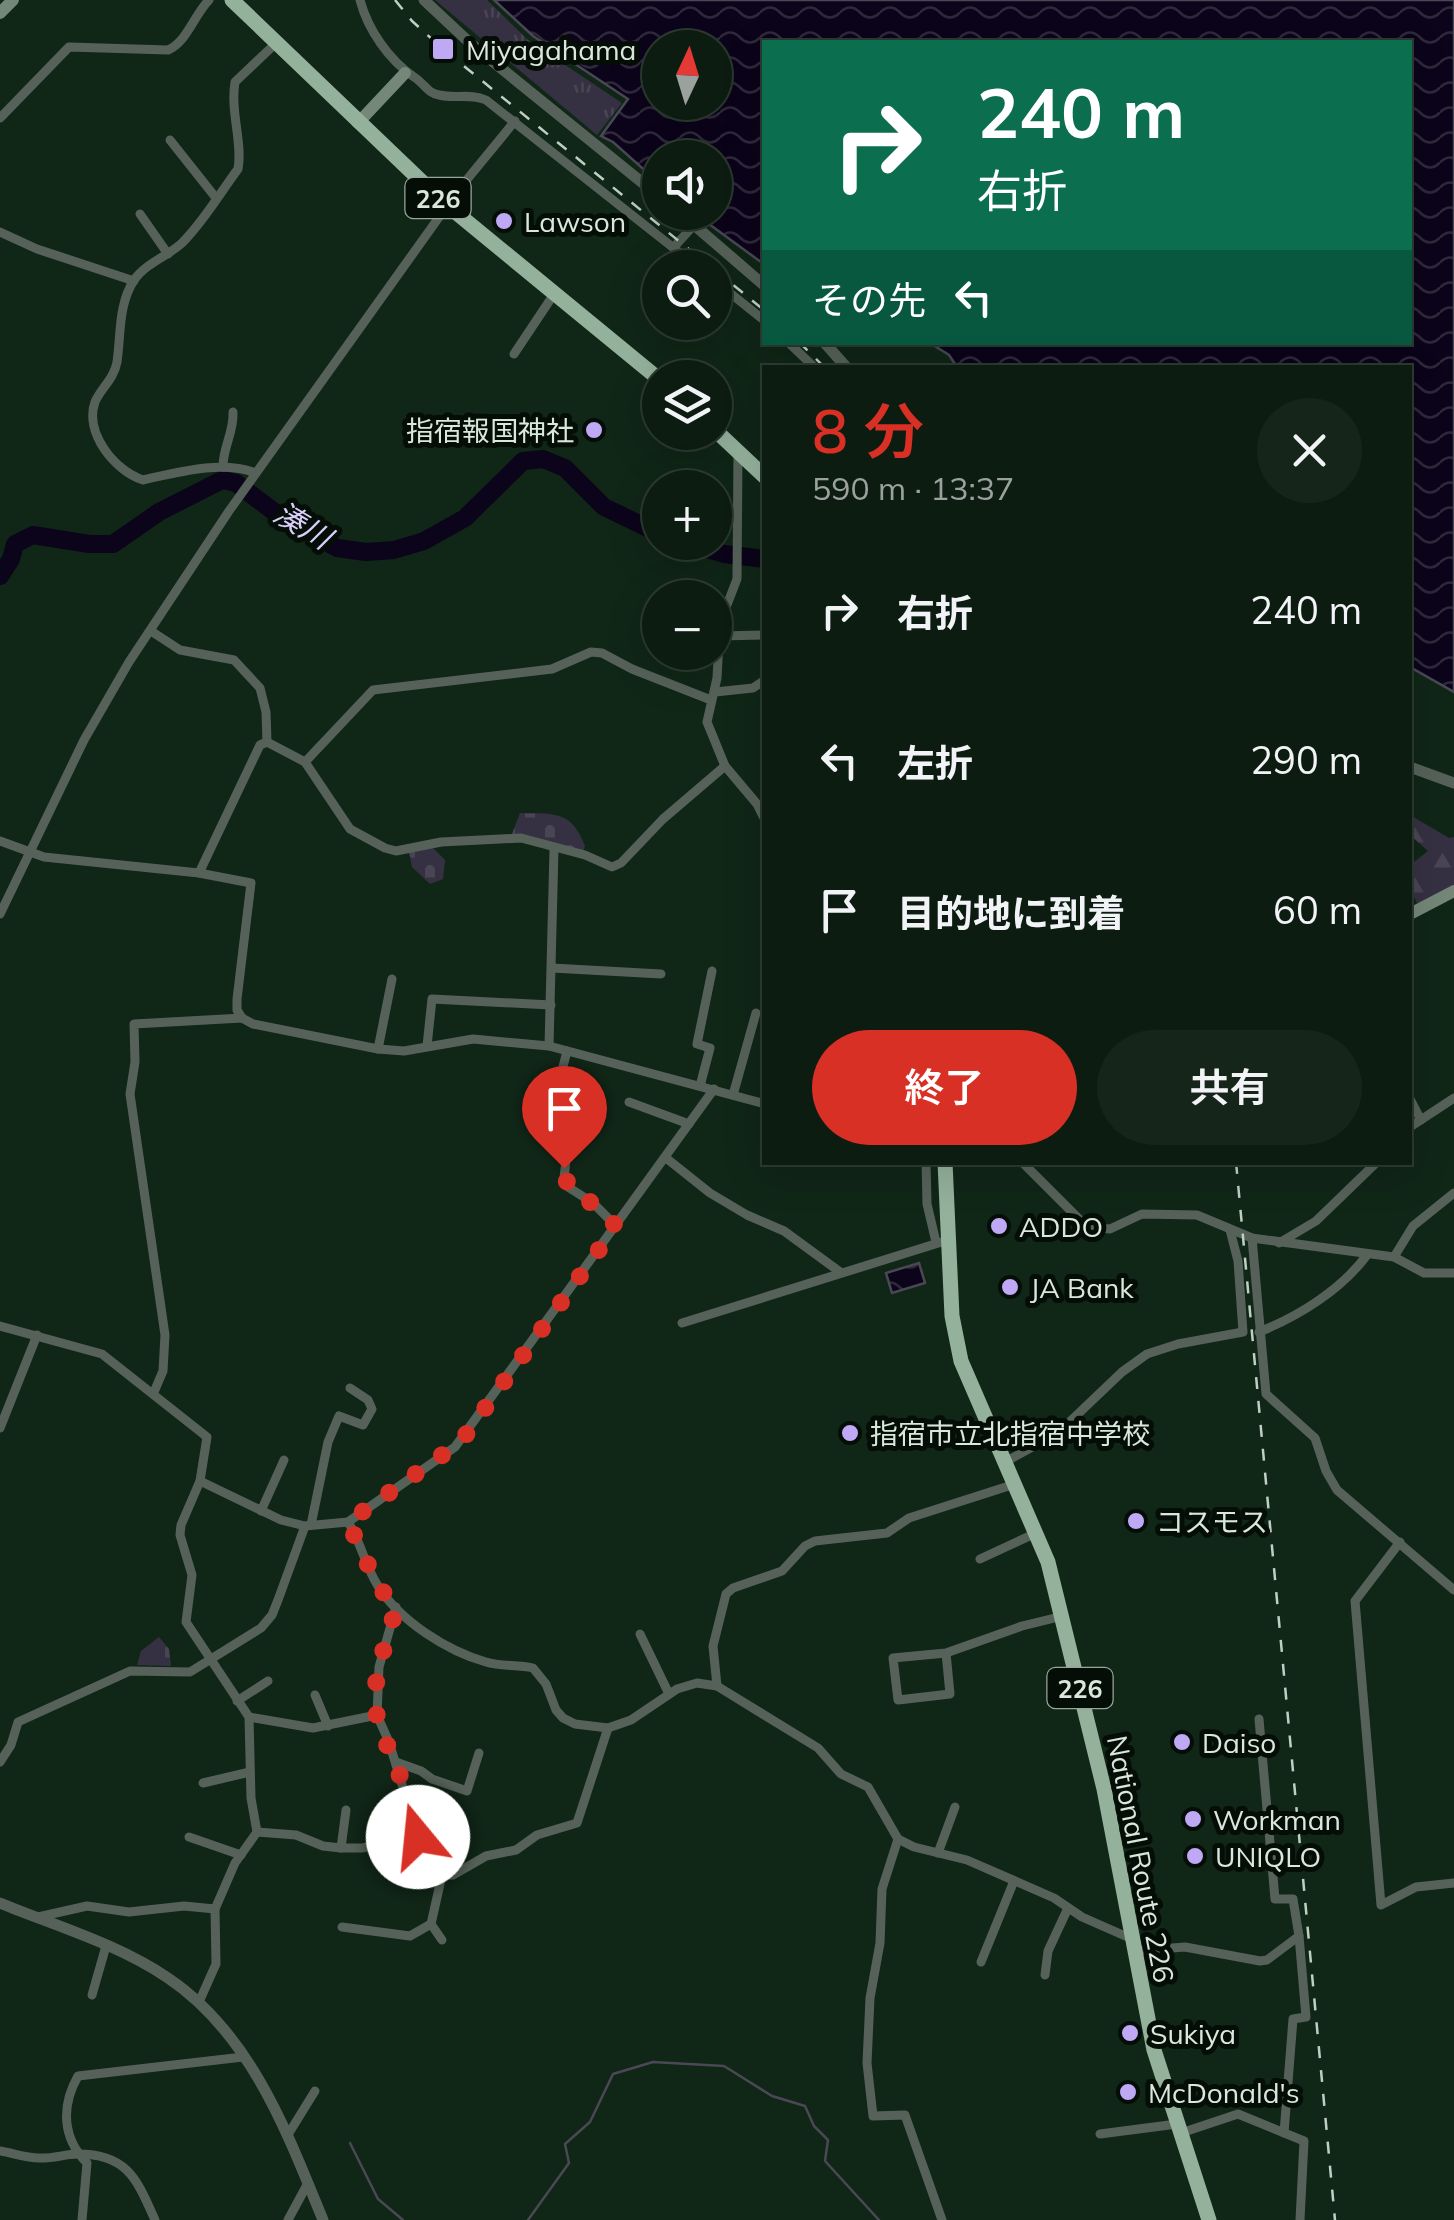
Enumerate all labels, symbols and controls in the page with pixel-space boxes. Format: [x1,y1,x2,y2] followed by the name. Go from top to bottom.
[642,30,732,120] north arrow
[642,30,732,670] map controls
[466,32,636,67] place label: Miyagahama
[430,36,456,62] marker: Miyagahama
[977,68,1185,156] text: 240 m
[812,80,942,210] icon: right
[642,140,732,230] button: sound
[977,162,1067,218] text: 右折
[406,178,470,218] road number: 226
[524,204,626,239] place label: Lawson
[493,210,515,232] marker: Lawson
[642,250,732,340] button: search
[946,270,1001,325] icon: left
[812,276,926,324] text: その先
[642,360,732,450] button: layers
[812,393,924,468] text: 8 分
[1257,398,1362,503] button: close
[406,413,574,448] place label: 指宿報国神社
[583,419,605,441] marker: 指宿報国神社
[812,468,1014,508] text: 590 m · 13:37
[642,470,732,560] button: +
[267,493,341,558] water label: 湊川
[642,580,732,670] button: −
[812,583,867,638] icon: right
[1250,586,1362,634] text: 240 m
[897,589,973,637] text: 右折
[812,733,867,788] icon: left
[1250,736,1362,784] text: 290 m
[897,739,973,787] text: 左折
[812,883,867,938] icon: arrive
[1273,886,1362,934] text: 60 m
[897,889,1125,937] text: 目的地に到着
[812,1030,1077,1145] button: 終了
[1097,1030,1362,1145] button: 共有
[522,1066,607,1169] pin
[537,1081,592,1136] icon: arrive
[1019,1209,1103,1244] place label: ADDO
[988,1215,1010,1237] marker: ADDO
[1030,1270,1134,1305] place label: JA Bank
[999,1276,1021,1298] marker: JA Bank
[870,1416,1150,1451] place label: 指宿市立北指宿中学校
[839,1422,861,1444] marker: 指宿市立北指宿中学校
[1156,1504,1268,1539] place label: コスモス
[1125,1510,1147,1532] marker: コスモス
[1048,1668,1112,1708] road number: 226
[1202,1725,1276,1760] place label: Daiso
[1171,1731,1193,1753] marker: Daiso
[1100,1732,1182,1986] street label: National Route 226
[366,1785,470,1889] position arrow
[1213,1802,1341,1837] place label: Workman
[1182,1808,1204,1830] marker: Workman
[1215,1839,1321,1874] place label: UNIQLO
[1184,1845,1206,1867] marker: UNIQLO
[1150,2016,1236,2051] place label: Sukiya
[1119,2022,1141,2044] marker: Sukiya
[1148,2075,1300,2110] place label: McDonald's
[1117,2081,1139,2103] marker: McDonald's

